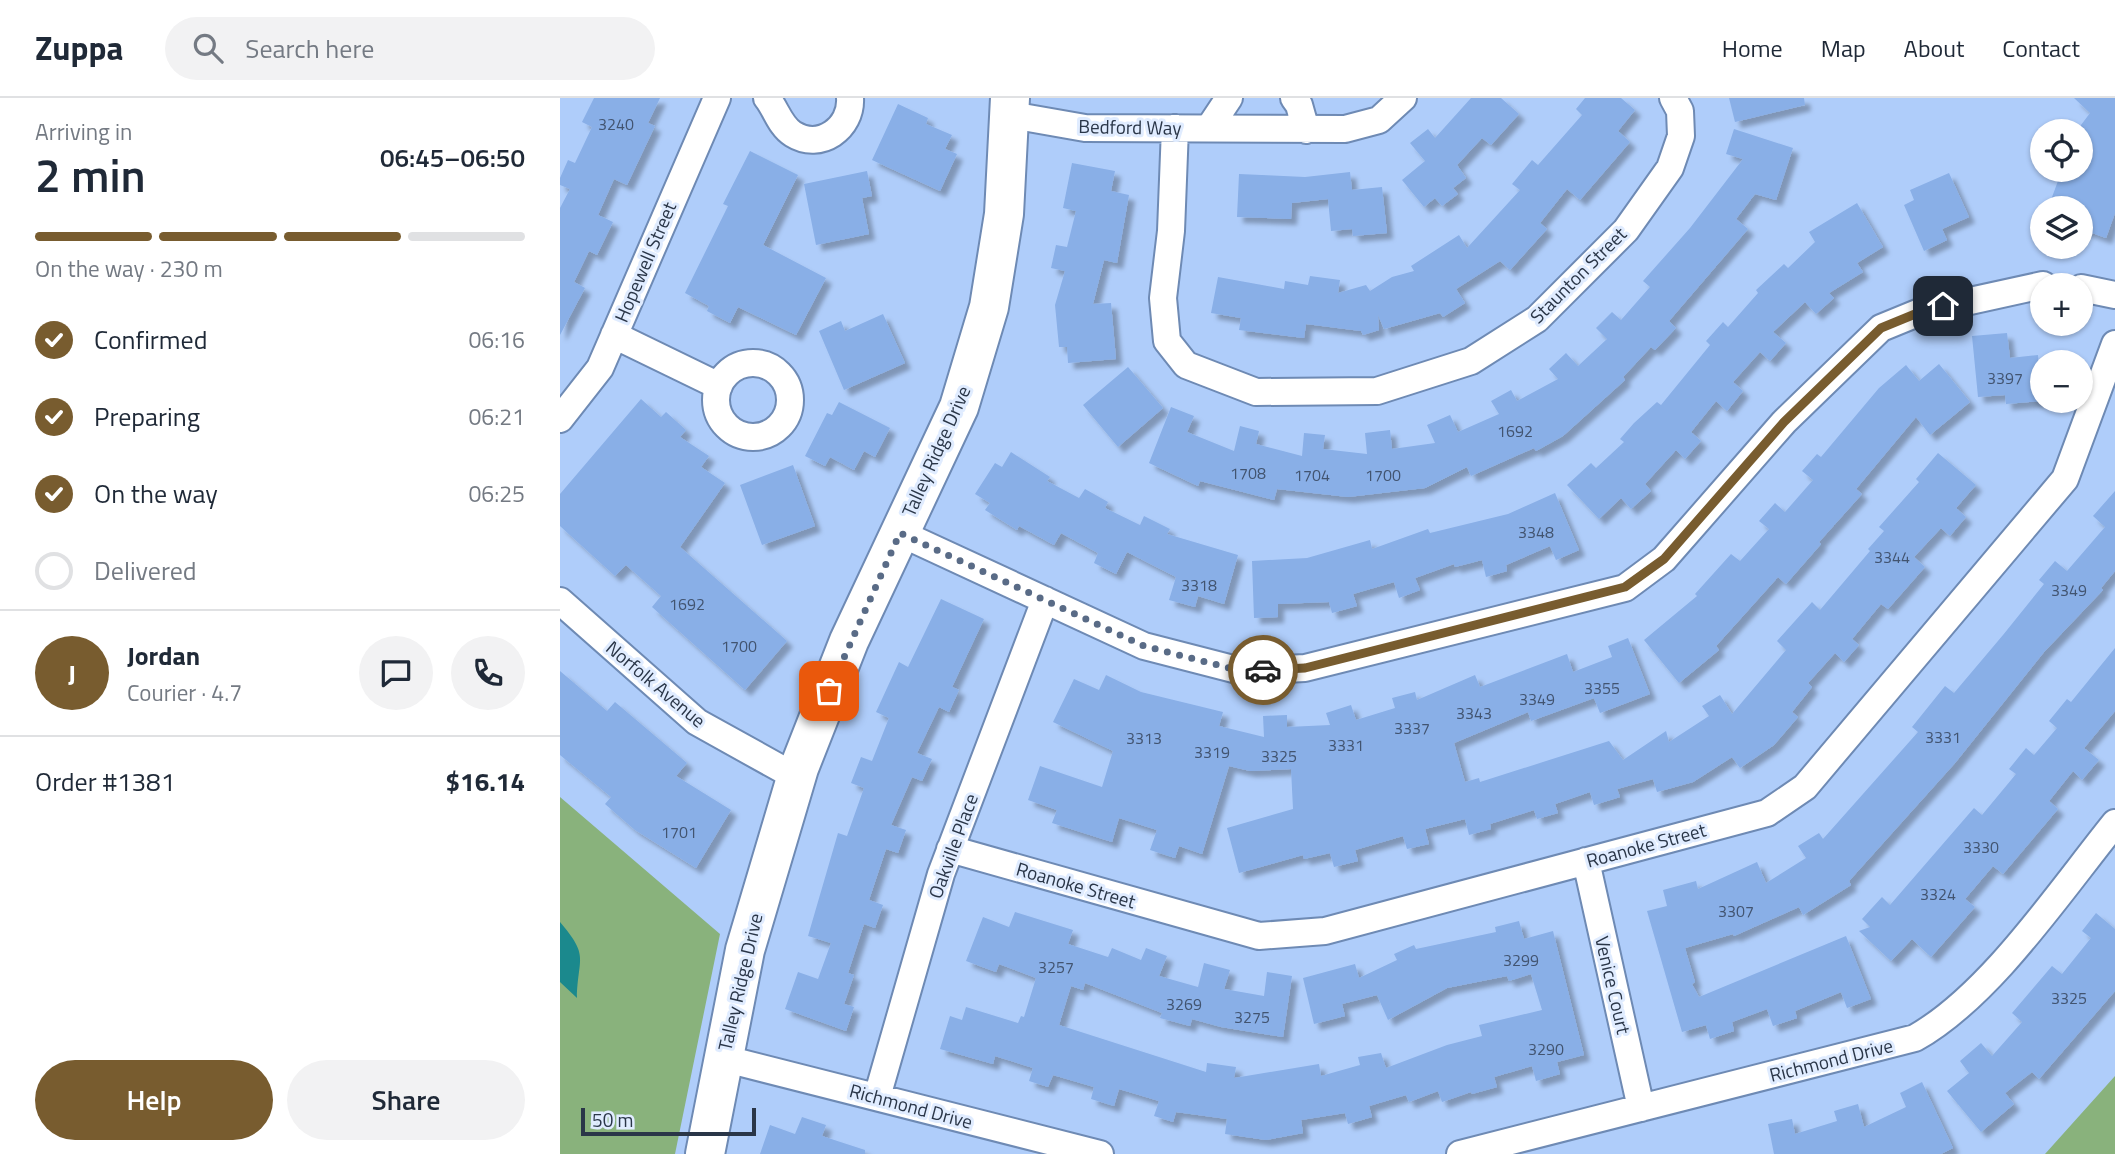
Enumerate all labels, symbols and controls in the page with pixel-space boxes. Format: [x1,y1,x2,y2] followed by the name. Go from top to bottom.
[165,17,655,80] search box
[35,23,123,73] text: Zuppa
[189,29,227,67] icon: search
[245,29,374,68] text: Search here
[1722,30,1783,66] text: Home
[1821,30,1866,66] text: Map
[1904,30,1964,66] text: About
[2002,30,2080,66] text: Contact
[1078,111,1182,142] street label: Bedford Way
[598,112,634,136] house number: 3240
[35,114,132,149] text: Arriving in
[2030,119,2093,413] map controls
[2030,119,2093,182] button: locate
[380,138,525,177] text: 06:45–06:50
[35,140,146,210] text: 2 min
[2030,196,2093,259] button: layers
[606,197,683,326] street label: Hopewell Street
[1523,219,1633,330] street label: Staunton Street
[35,251,223,286] text: On the way · 230 m
[2030,273,2093,336] button: +
[1913,276,1973,336] pin
[1924,287,1962,325] icon: home
[94,320,208,359] text: Confirmed
[35,321,73,359] icon: check
[468,322,525,357] text: 06:16
[2030,350,2093,413] button: −
[1987,366,2023,390] house number: 3397
[894,381,977,521] street label: Talley Ridge Drive
[94,397,200,436] text: Preparing
[35,398,73,436] icon: check
[468,399,525,434] text: 06:21
[1497,419,1533,443] house number: 1692
[1230,461,1266,485] house number: 1708
[1294,463,1330,487] house number: 1704
[1365,463,1401,487] house number: 1700
[94,474,218,513] text: On the way
[35,475,73,513] icon: check
[468,476,525,511] text: 06:25
[1518,520,1554,544] house number: 3348
[1874,545,1910,569] house number: 3344
[94,551,197,590] text: Delivered
[1181,573,1217,597] house number: 3318
[2051,578,2087,602] house number: 3349
[669,592,705,616] house number: 1692
[600,633,713,734] street label: Norfolk Avenue
[721,634,757,658] house number: 1700
[1228,635,1298,705] courier
[127,636,200,675] text: Jordan
[359,636,433,710] button: chat
[451,636,525,710] button: phone
[1244,651,1282,689] icon: car
[68,654,76,693] text: J
[799,661,859,721] pin
[810,672,848,710] icon: bag
[127,675,242,710] text: Courier · 4.7
[1584,676,1620,700] house number: 3355
[1519,687,1555,711] house number: 3349
[1456,701,1492,725] house number: 3343
[1394,716,1430,740] house number: 3337
[1925,725,1961,749] house number: 3331
[1126,726,1162,750] house number: 3313
[1328,733,1364,757] house number: 3331
[1194,740,1230,764] house number: 3319
[1261,744,1297,768] house number: 3325
[35,762,175,801] text: Order #1381
[446,762,525,801] text: $16.14
[920,789,985,902] street label: Oakville Place
[1583,815,1709,874] street label: Roanoke Street
[661,820,697,844] house number: 1701
[1963,835,1999,859] house number: 3330
[1013,854,1140,915] street label: Roanoke Street
[1920,882,1956,906] house number: 3324
[1718,899,1754,923] house number: 3307
[710,910,769,1054] street label: Talley Ridge Drive
[1588,933,1639,1037] street label: Venice Court
[1503,948,1539,972] house number: 3299
[1038,955,1074,979] house number: 3257
[2051,986,2087,1010] house number: 3325
[1166,992,1202,1016] house number: 3269
[1234,1005,1270,1029] house number: 3275
[1766,1030,1896,1089] street label: Richmond Drive
[1528,1037,1564,1061] house number: 3290
[35,1060,273,1140] button: Help
[287,1060,525,1140] button: Share
[846,1075,976,1136] street label: Richmond Drive
[581,1105,756,1137] scale bar
[592,1105,633,1134] text: 50 m

